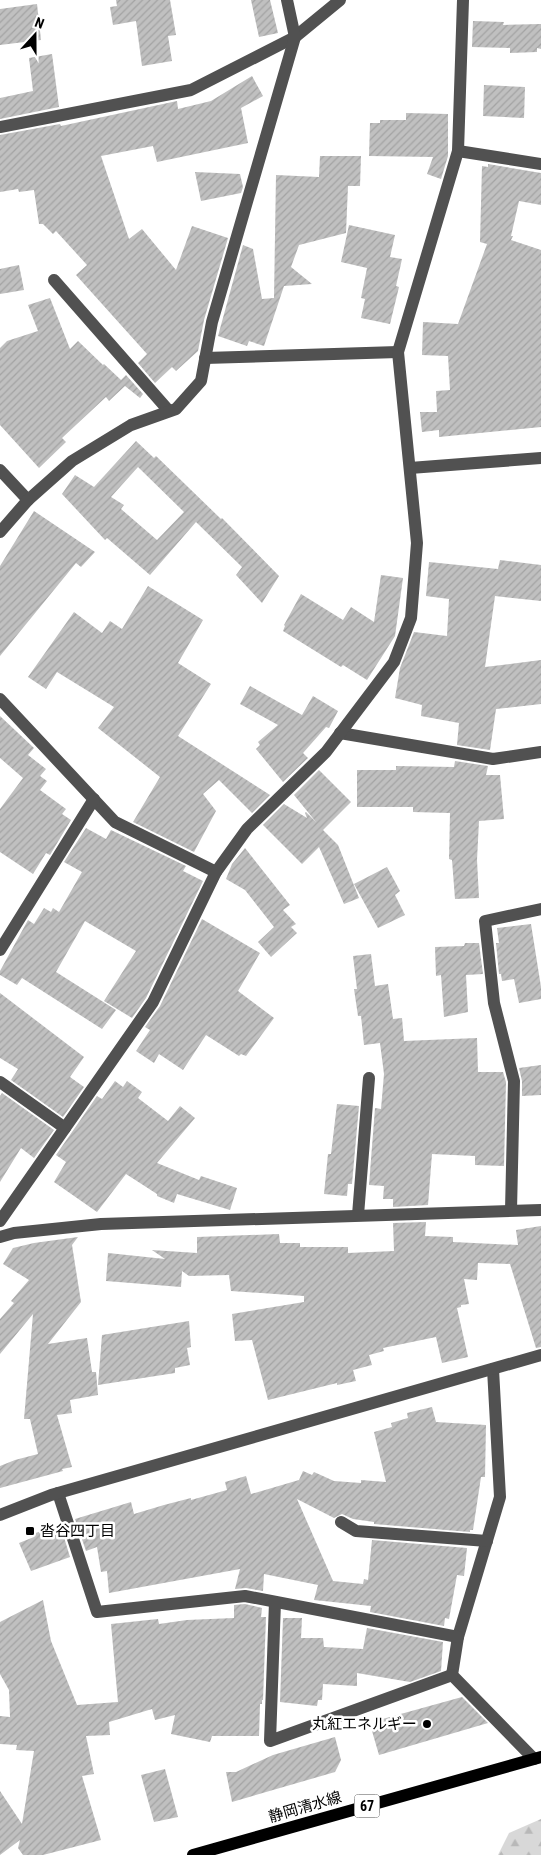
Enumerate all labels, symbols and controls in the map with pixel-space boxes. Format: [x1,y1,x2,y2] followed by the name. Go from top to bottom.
[10,10,60,60] north arrow
[33,14,47,32] text: N
[40,1522,115,1540] place label: 沓谷四丁目
[24,1525,36,1537] marker: 沓谷四丁目
[312,1715,417,1733] place label: 丸紅エネルギー
[421,1718,433,1730] marker: 丸紅エネルギー
[266,1788,344,1826] street label: 静岡清水線
[354,1794,380,1818] road number: 67

